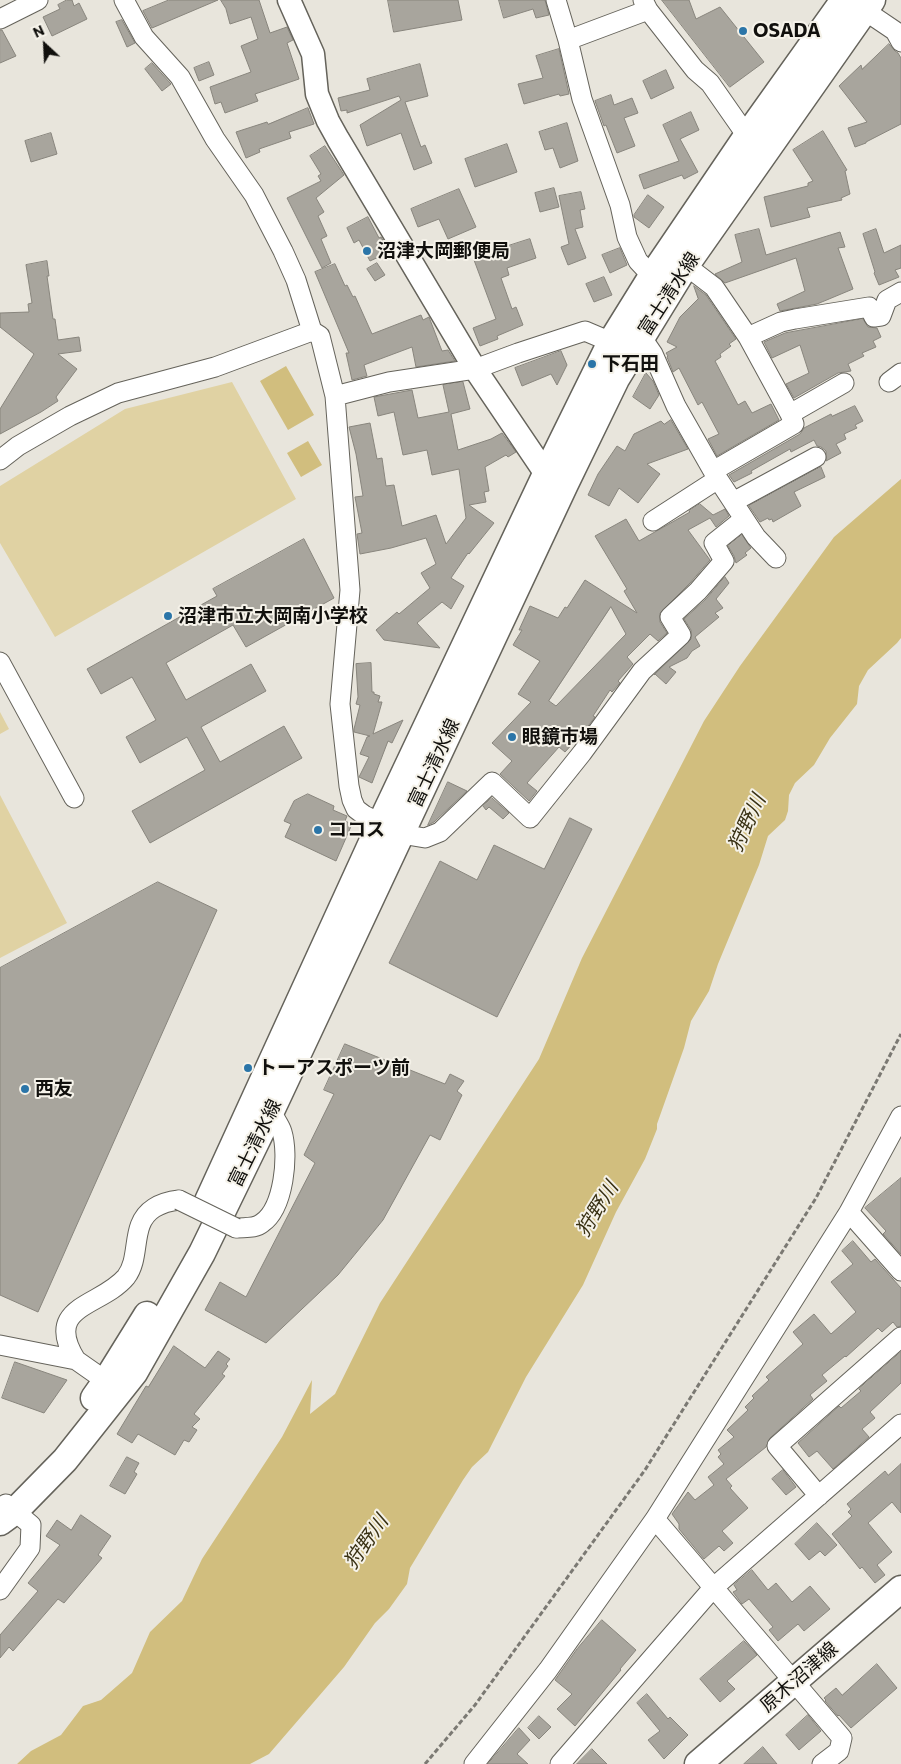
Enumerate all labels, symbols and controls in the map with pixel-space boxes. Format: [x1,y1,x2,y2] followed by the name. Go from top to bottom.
[20,20,70,70] north arrow
[753,20,821,42] place label: OSADA
[30,21,47,41] text: N
[737,25,749,37] marker: OSADA
[377,240,510,262] place label: 沼津大岡郵便局
[361,245,373,257] marker: 沼津大岡郵便局
[634,248,704,340] street label: 富士清水線
[602,353,659,375] place label: 下石田
[586,358,598,370] marker: 下石田
[178,605,368,627] place label: 沼津市立大岡南小学校
[162,610,174,622] marker: 沼津市立大岡南小学校
[404,715,464,811] street label: 富士清水線
[522,726,598,748] place label: 眼鏡市場
[506,731,518,743] marker: 眼鏡市場
[723,791,771,855] water label: 狩野川
[328,819,385,841] place label: ココス
[312,824,324,836] marker: ココス
[258,1057,410,1079] place label: トーアスポーツ前
[242,1062,254,1074] marker: トーアスポーツ前
[35,1078,73,1100] place label: 西友
[19,1083,31,1095] marker: 西友
[224,1095,286,1191] street label: 富士清水線
[571,1177,623,1241] water label: 狩野川
[339,1511,393,1573] water label: 狩野川
[756,1637,842,1717] street label: 原木沼津線

